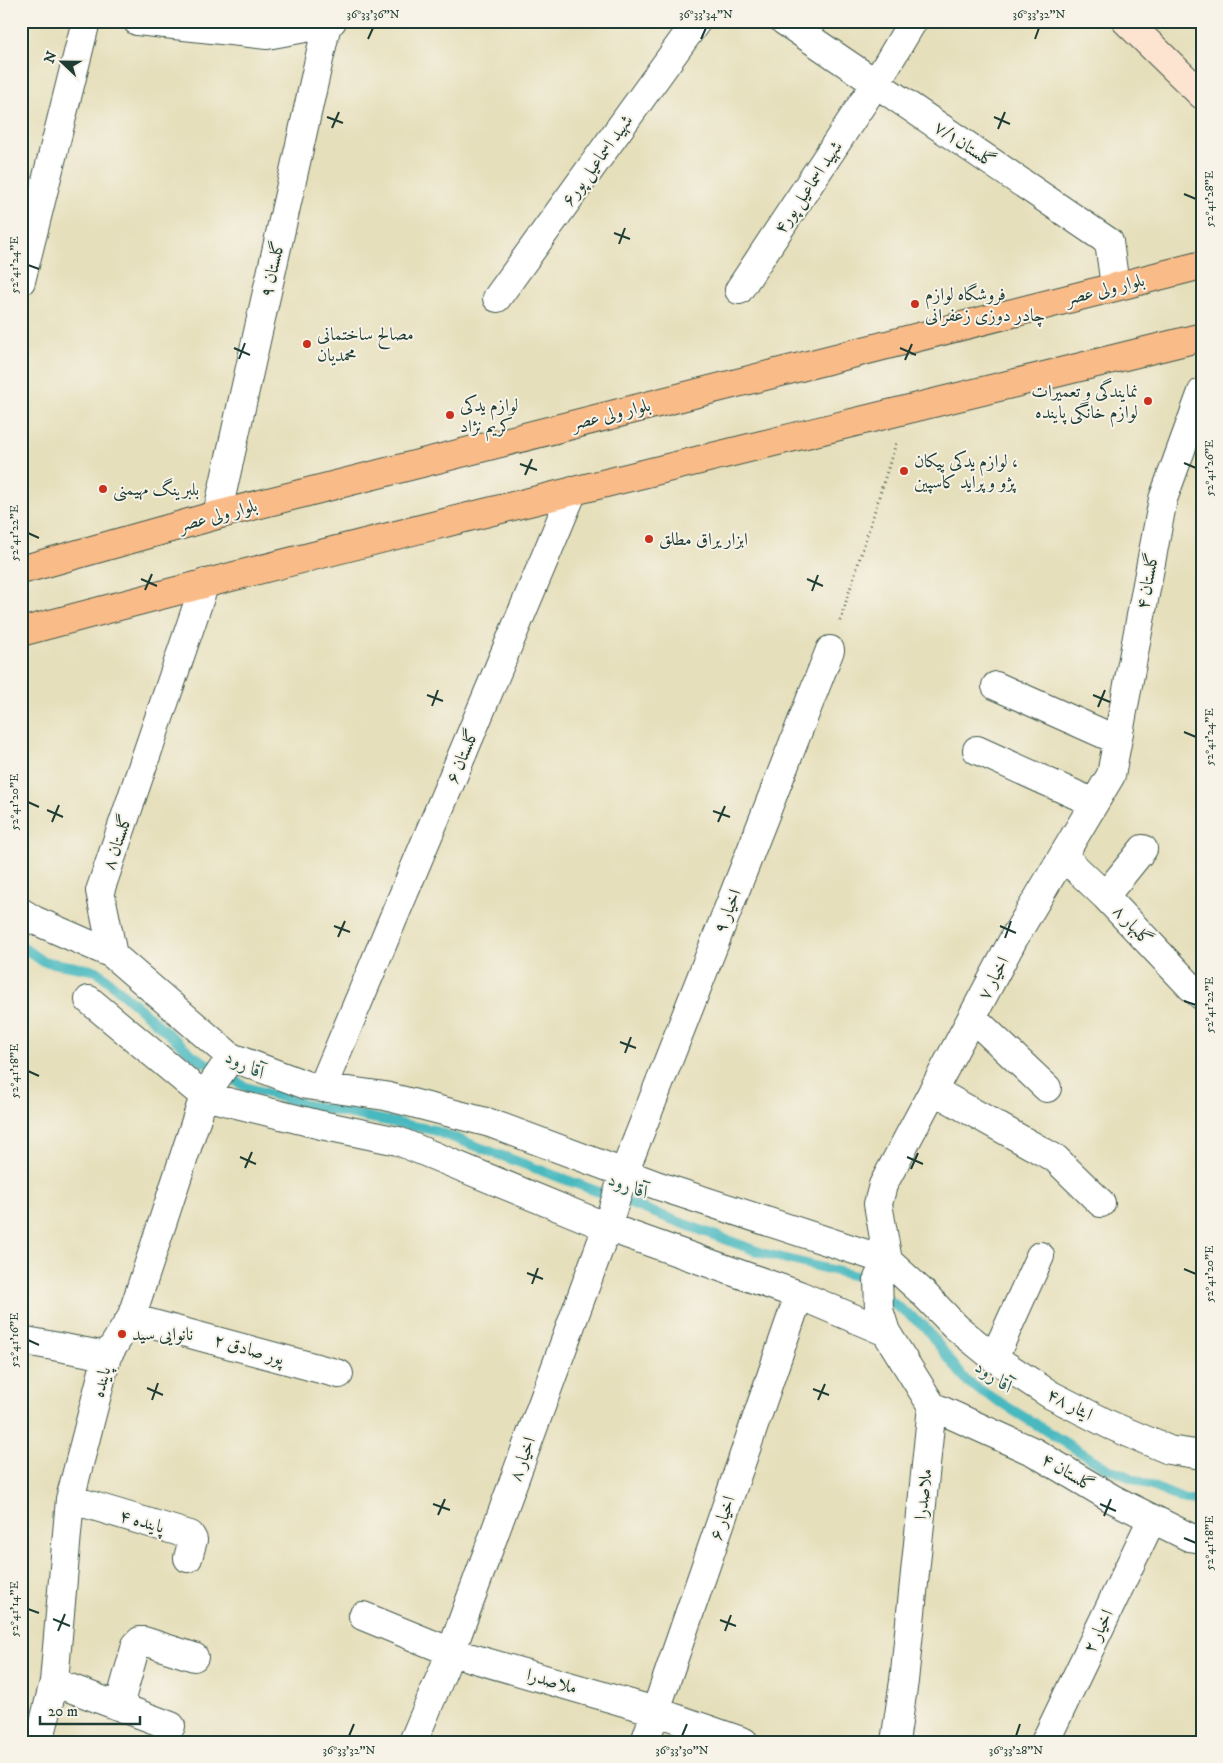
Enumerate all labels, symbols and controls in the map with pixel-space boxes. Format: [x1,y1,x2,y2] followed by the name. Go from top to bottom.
[346,7,400,22] text: 36°33'36"N
[679,7,733,22] text: 36°33'34"N
[1013,7,1066,22] text: 36°33'32"N
[38,38,88,88] north arrow
[40,48,62,66] text: N
[557,111,639,211] street label: شهید اسماعیل پور۶
[930,116,1000,173] street label: گلستان۷/۱
[770,137,849,239] street label: شهید اسماعیل پور۴
[1202,170,1217,227] text: 52°41'28"E
[7,236,22,294] text: 52°41'24"E
[255,239,290,300] street label: گلستان ۹
[1062,270,1147,311] street label: بلوار ولی عصر
[925,282,1045,328] place label: فروشگاه لوازم چادر دوزی زعفرانی
[909,298,921,310] marker: فروشگاه لوازم چادر دوزی زعفرانی
[317,324,414,367] place label: مصالح ساختمانی محمدیان
[301,338,313,350] marker: مصالح ساختمانی محمدیان
[1031,377,1138,428] place label: نمایندگی و تعمیرات لوازم خانگی پاینده
[460,393,518,442] place label: لوازم یدکی کریم نژاد
[568,395,653,436] street label: بلوار ولی عصر
[1142,395,1154,407] marker: نمایندگی و تعمیرات لوازم خانگی پاینده
[444,409,456,421] marker: لوازم یدکی کریم نژاد
[1202,439,1217,496] text: 52°41'26"E
[914,449,1018,494] place label: لوازم یدکی پیکان ، پژو و پراید کاسپین
[898,465,910,477] marker: لوازم یدکی پیکان ، پژو و پراید کاسپین
[113,477,199,502] place label: بلبرینگ مهیمنی
[97,483,109,495] marker: بلبرینگ مهیمنی
[175,495,260,538] street label: بلوار ولی عصر
[7,504,22,561] text: 52°41'22"E
[659,529,748,551] place label: ابزار یراق مطلق
[643,533,655,545] marker: ابزار یراق مطلق
[1131,551,1164,611] street label: گلستان ۴
[1202,708,1217,766] text: 52°41'24"E
[441,725,484,787] street label: گلستان ۶
[7,773,22,830] text: 52°41'20"E
[97,811,138,873] street label: گلستان ۸
[709,886,747,937] street label: اخیار ۹
[1108,900,1157,951] street label: گلبهار ۸
[973,953,1014,1004] street label: اخیار ۷
[1202,976,1217,1033] text: 52°41'22"E
[7,1043,22,1098] text: 52°41'18"E
[221,1046,269,1085] water label: آقا رود
[605,1168,652,1205] water label: آقا رود
[1202,1245,1217,1302] text: 52°41'20"E
[7,1312,22,1368] text: 52°41'16"E
[132,1324,193,1346] place label: نانوایی سید
[116,1328,128,1340] marker: نانوایی سید
[211,1329,288,1372] street label: پور صادق ۲
[970,1356,1018,1399] water label: آقا رود
[88,1363,118,1400] street label: پاینده
[1043,1384,1096,1426] street label: ایثار ۴۸
[505,1434,541,1485] street label: اخیار ۸
[1037,1448,1098,1497] street label: گلستان ۴
[910,1467,938,1521] street label: ملاصدرا
[705,1493,741,1544] street label: اخیار ۶
[117,1505,168,1540] street label: پاینده ۴
[1202,1515,1217,1570] text: 52°41'18"E
[7,1581,22,1637] text: 52°41'14"E
[1079,1606,1119,1657] street label: اخیار ۲
[524,1664,580,1700] street label: ملاصدرا
[40,1693,140,1725] scale bar
[48,1702,78,1721] text: 20 m
[323,1743,376,1758] text: 36°33'32"N
[655,1743,709,1758] text: 36°33'30"N
[989,1743,1043,1758] text: 36°33'28"N

